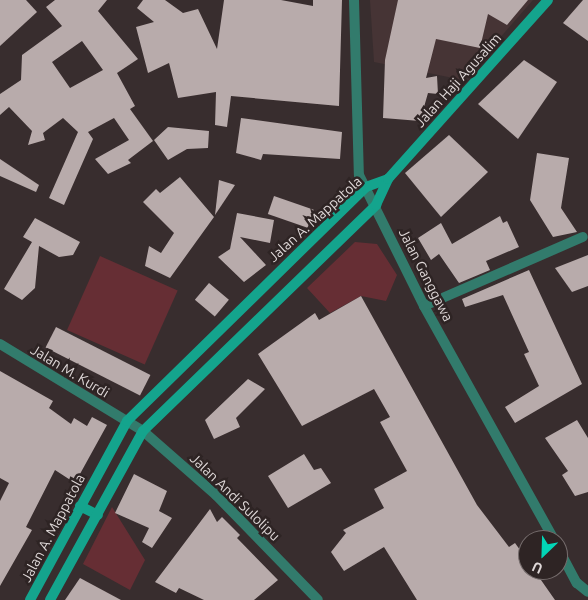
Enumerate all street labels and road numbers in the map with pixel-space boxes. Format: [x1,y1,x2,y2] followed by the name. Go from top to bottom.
[411,30,505,130] street label: Jalan Haji Agusalim
[265,173,365,265] street label: Jalan A. Mappatola
[395,226,457,324] street label: Jalan Ganggawa
[28,341,112,401] street label: Jalan M. Kurdi
[187,450,283,544] street label: Jalan Andi Sulolipu
[17,471,89,585] street label: Jalan A. Mappatola

